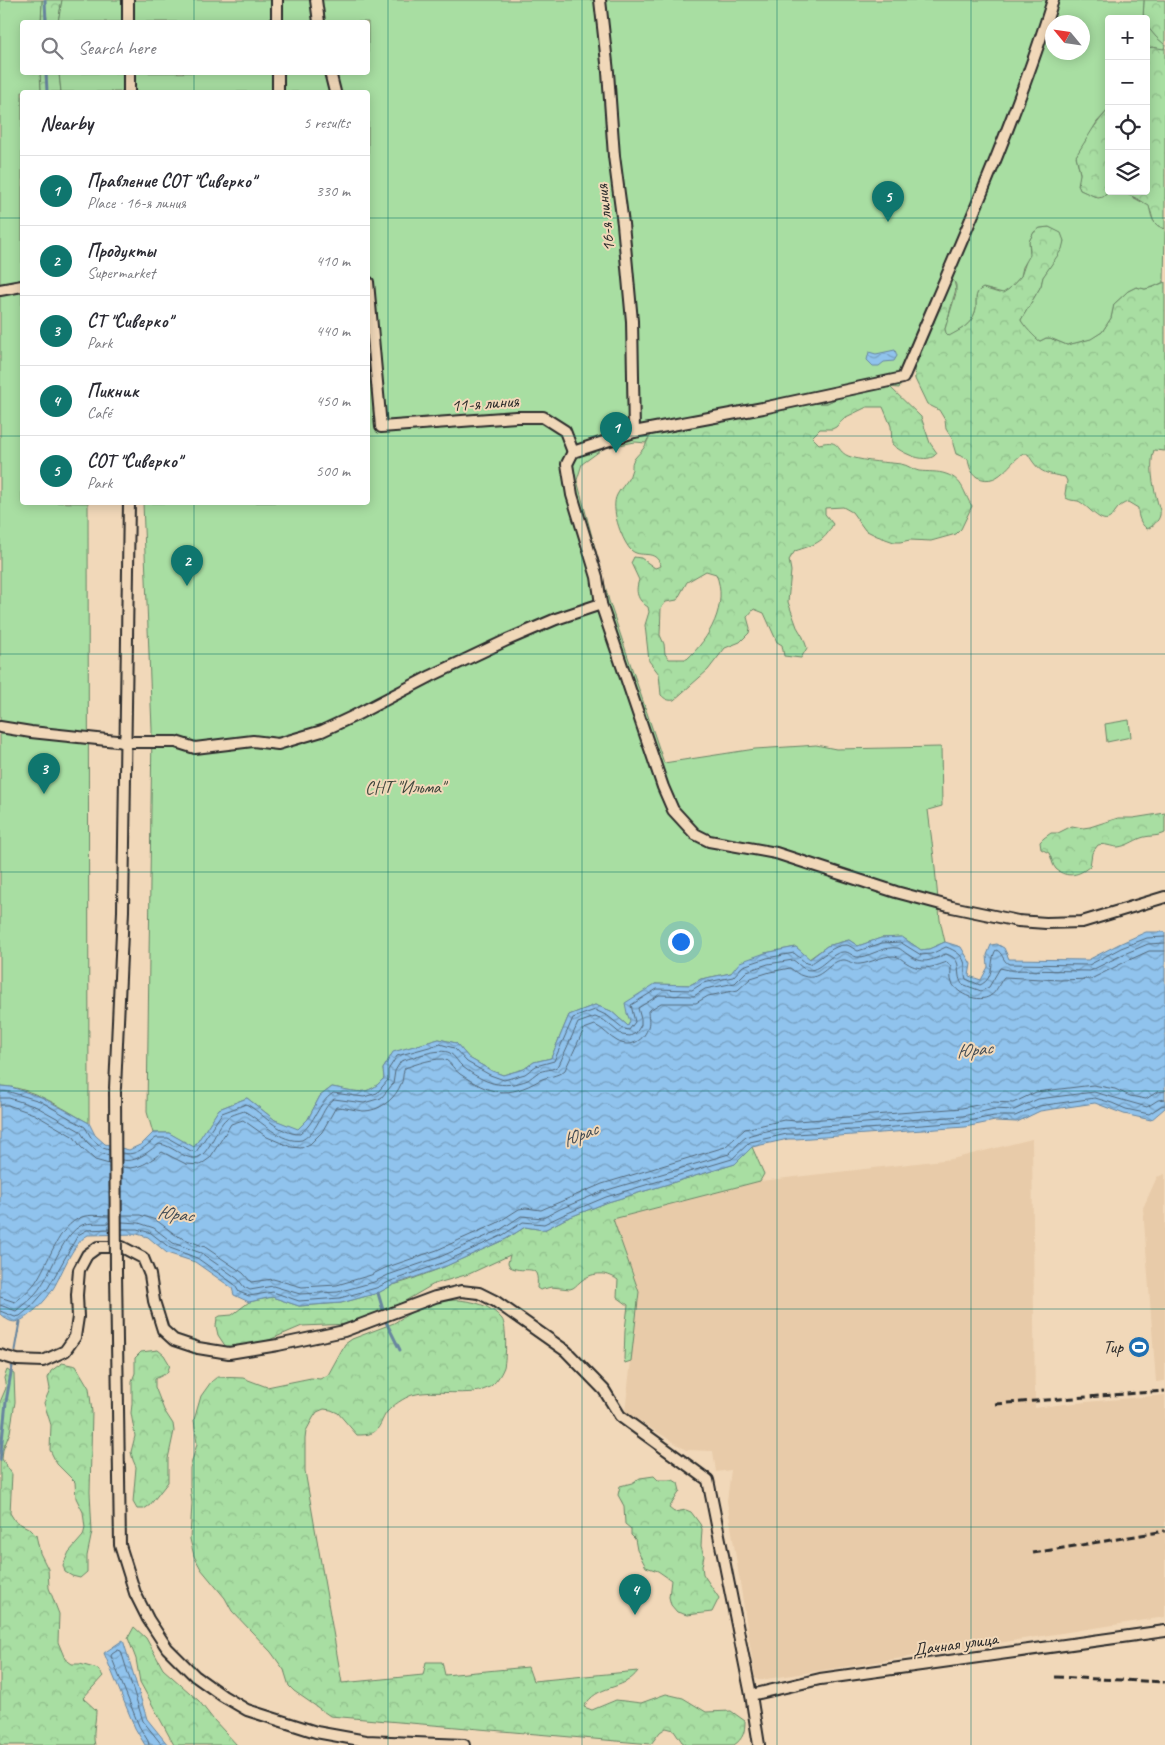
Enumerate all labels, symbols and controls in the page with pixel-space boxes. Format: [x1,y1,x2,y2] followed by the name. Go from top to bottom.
[1045,15,1090,60] north arrow
[1105,15,1150,195] map controls
[1105,15,1150,60] button: +
[20,20,370,75] search box
[38,34,66,62] icon: search
[78,36,155,60] text: Search here
[1105,60,1150,105] button: −
[1105,105,1150,150] button: locate
[40,110,93,136] text: Nearby
[303,113,350,133] text: 5 results
[1105,150,1150,195] button: layers
[87,169,256,193] text: Правление СОТ "Сиверко"
[52,181,60,201] text: 1
[316,181,350,201] text: 330 m
[872,181,904,222] pin: 5
[590,182,619,253] street label: 16-я линия
[87,193,186,213] text: Place · 16-я линия
[87,239,156,263] text: Продукты
[52,251,60,271] text: 2
[316,251,350,271] text: 410 m
[87,263,155,283] text: Supermarket
[87,309,172,333] text: СТ "Сиверко"
[52,321,60,341] text: 3
[316,321,350,341] text: 440 m
[87,333,112,353] text: Park
[87,379,139,403] text: Пикник
[451,390,521,416] street label: 11-я линия
[52,391,60,411] text: 4
[316,391,350,411] text: 450 m
[87,403,111,423] text: Café
[600,412,632,453] pin: 1
[87,449,182,473] text: СОТ "Сиверко"
[53,461,59,481] text: 5
[316,461,350,481] text: 500 m
[87,473,112,493] text: Park
[171,545,203,586] pin: 2
[28,753,60,794] pin: 3
[365,776,449,798] park label: СНТ "Ильма"
[668,929,694,955] your location
[955,1035,996,1064] water label: Юрас
[559,1116,603,1153] water label: Юрас
[156,1200,196,1228] water label: Юрас
[1127,1335,1151,1359] sports icon: Тир
[1103,1336,1124,1358] place label: Тир
[619,1574,651,1615] pin: 4
[911,1627,1001,1661] street label: Дачная улица

